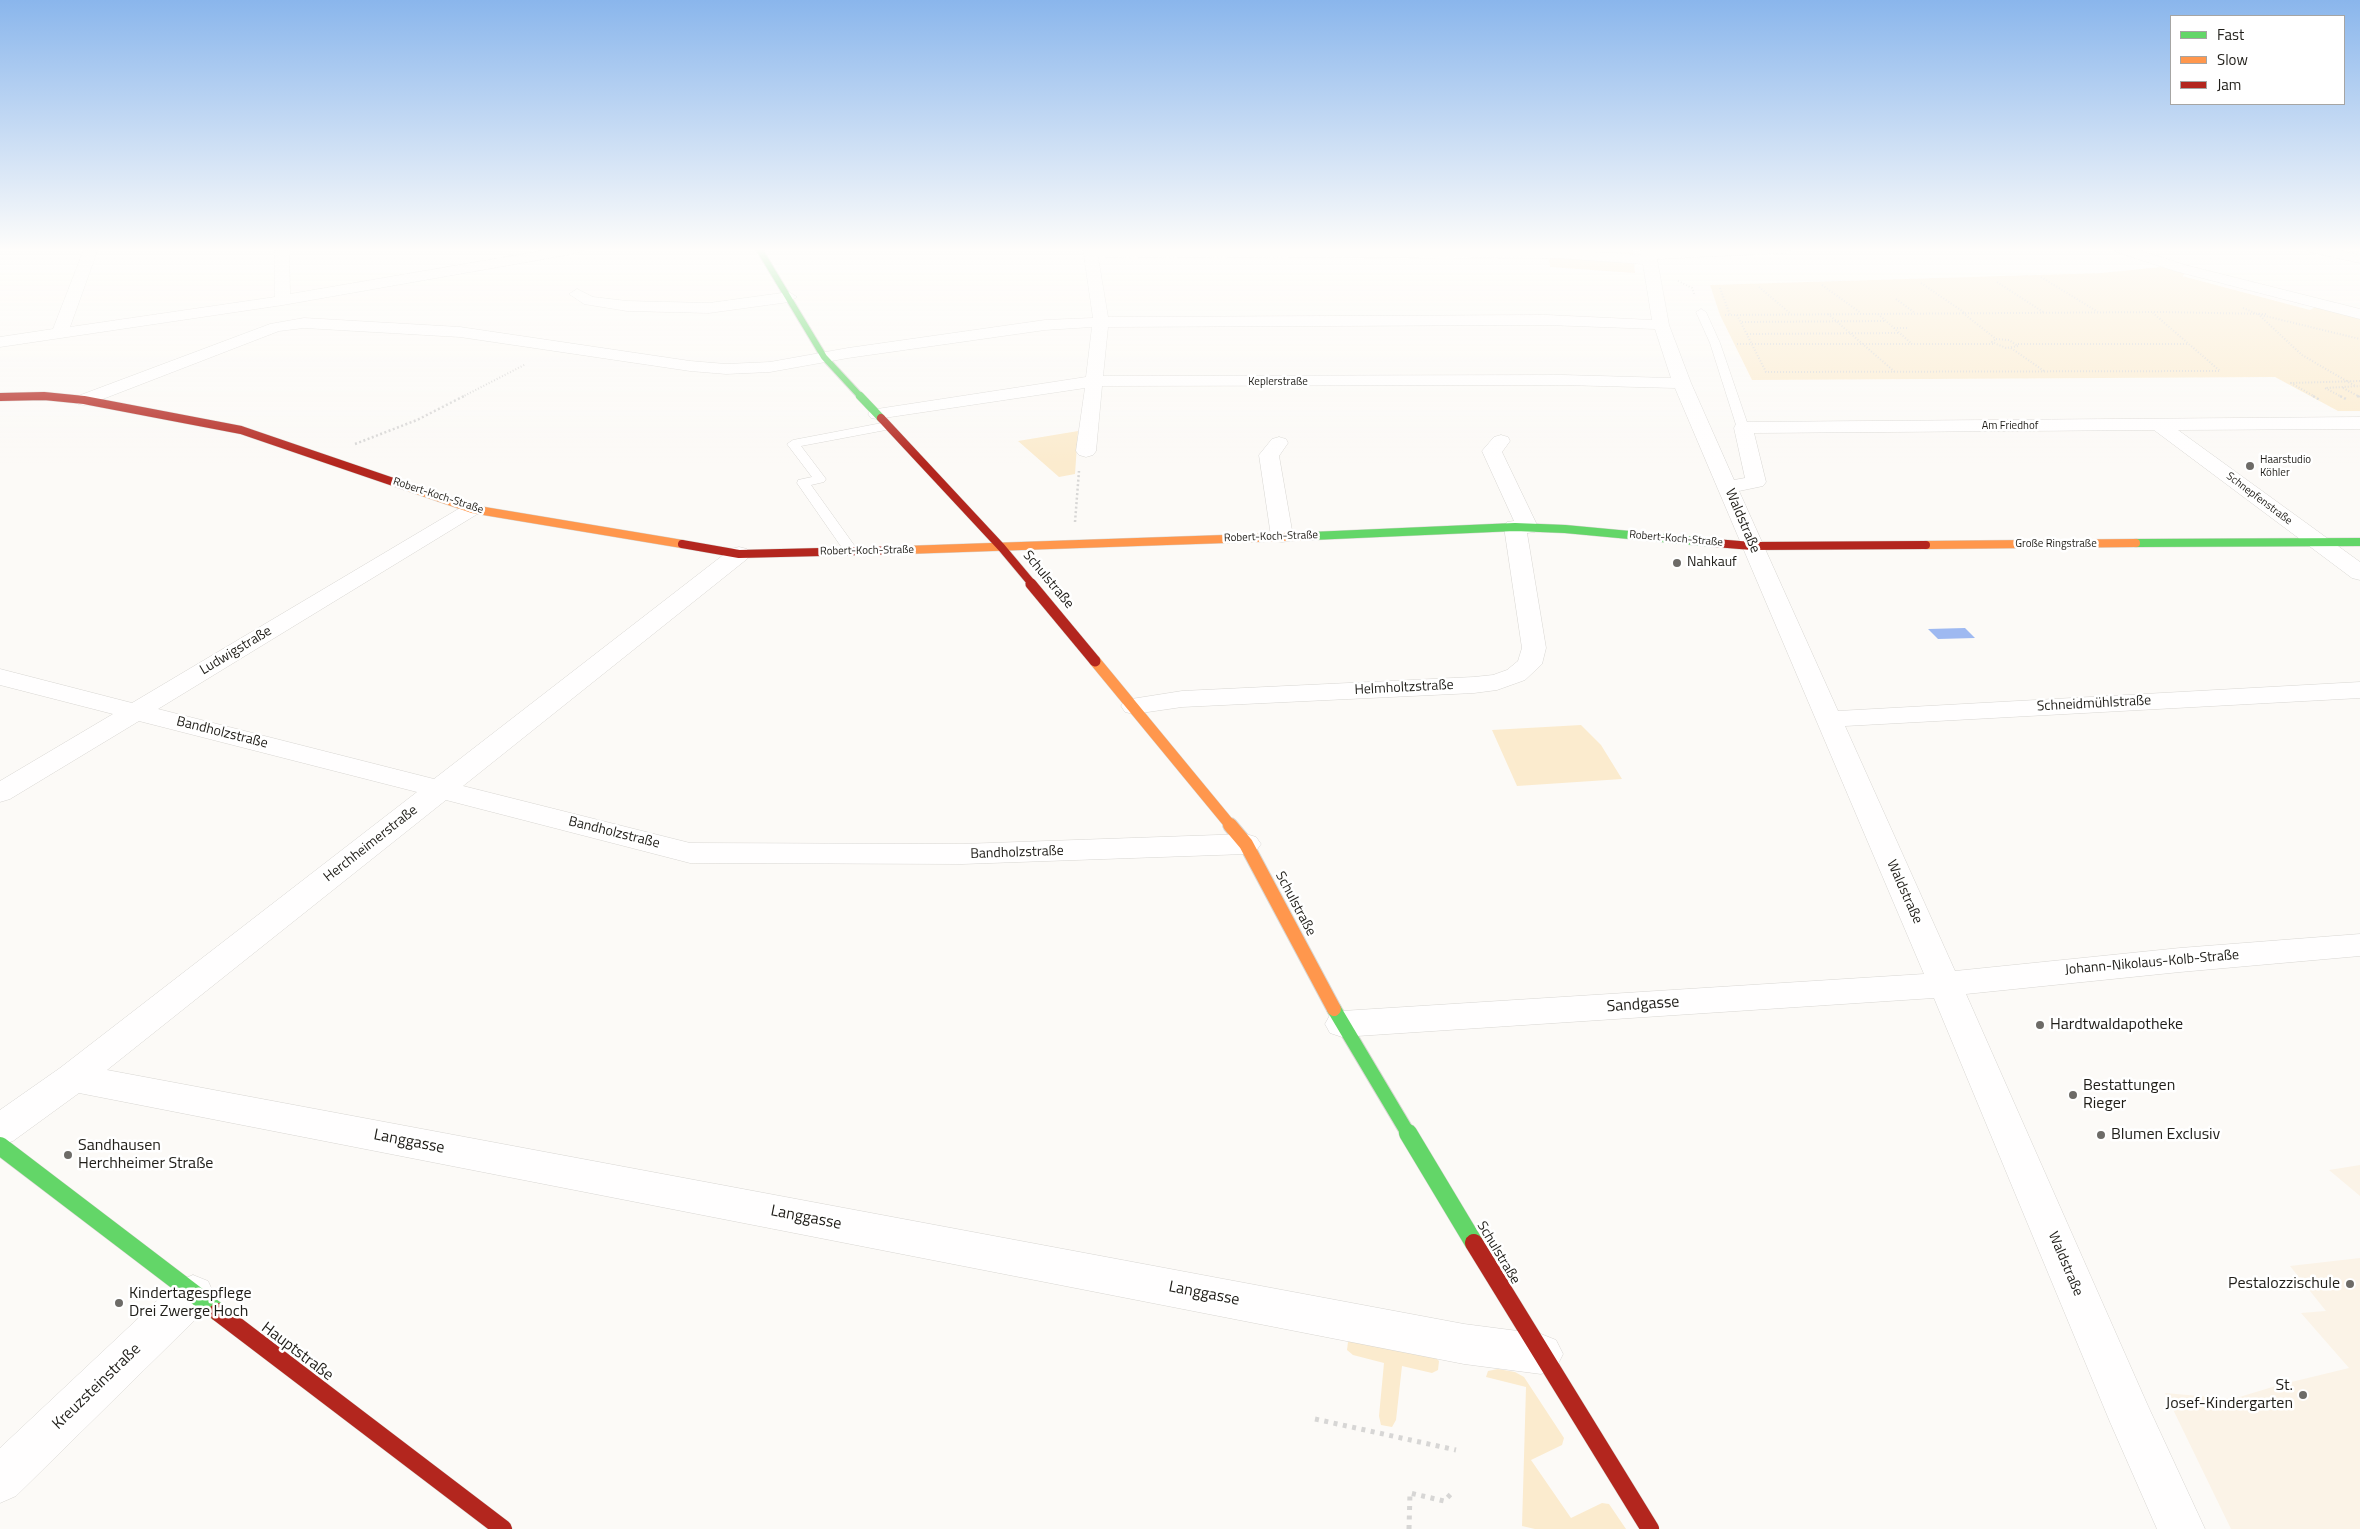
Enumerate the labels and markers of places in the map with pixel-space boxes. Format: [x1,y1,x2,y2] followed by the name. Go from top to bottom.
[2260,453,2311,479] place label: Haarstudio Köhler
[2244,460,2256,472] marker: Haarstudio Köhler
[1687,555,1737,571] place label: Nahkauf
[1671,557,1683,569] marker: Nahkauf
[2050,1015,2183,1035] place label: Hardtwaldapotheke
[2034,1019,2046,1031] marker: Hardtwaldapotheke
[2083,1076,2175,1114] place label: Bestattungen Rieger
[2067,1089,2079,1101] marker: Bestattungen Rieger
[2111,1125,2220,1145] place label: Blumen Exclusiv
[2095,1129,2107,1141] marker: Blumen Exclusiv
[78,1136,213,1174] place label: Sandhausen Herchheimer Straße
[62,1149,74,1161] marker: Sandhausen Herchheimer Straße
[2228,1274,2340,1294] place label: Pestalozzischule
[2344,1278,2356,1290] marker: Pestalozzischule
[129,1284,251,1322] place label: Kindertagespflege Drei Zwerge Hoch
[113,1297,125,1309] marker: Kindertagespflege Drei Zwerge Hoch
[2166,1376,2293,1414] place label: St. Josef-Kindergarten
[2297,1389,2309,1401] marker: St. Josef-Kindergarten

